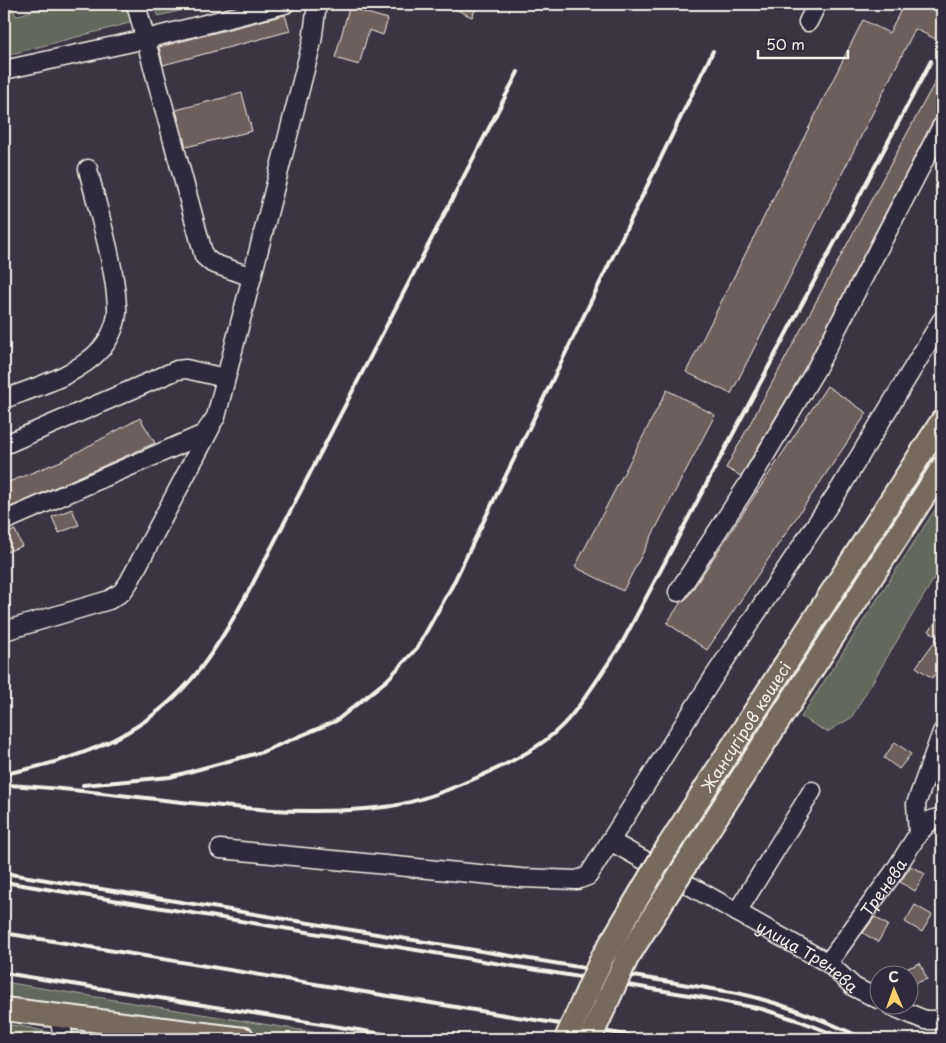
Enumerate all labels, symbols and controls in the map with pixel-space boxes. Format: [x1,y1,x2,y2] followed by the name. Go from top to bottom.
[758,28,848,60] scale bar
[766,32,805,55] text: 50 m
[694,657,796,797] street label: Жансүгіров көшесі
[854,853,912,921] street label: Тренева
[752,914,864,998] street label: улица Тренева
[868,966,918,1016] north arrow
[888,966,899,987] text: С

